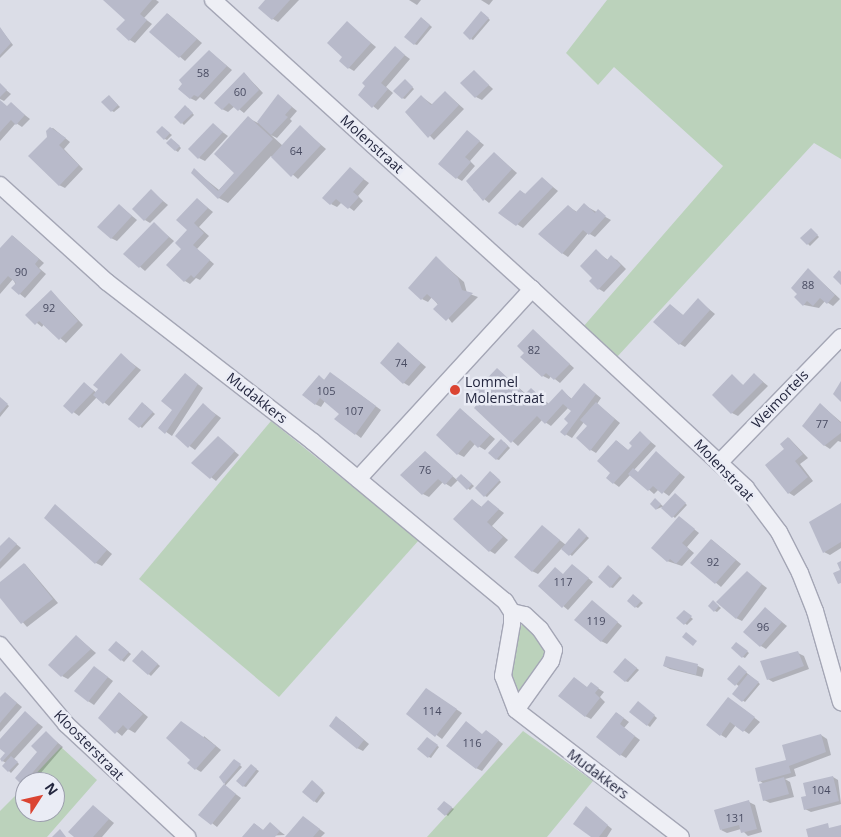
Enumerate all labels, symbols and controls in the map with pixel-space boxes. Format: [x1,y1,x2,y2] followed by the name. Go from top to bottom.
[197,66,209,80] house number: 58
[234,85,246,99] house number: 60
[337,111,407,177] street label: Molenstraat
[290,144,302,158] house number: 64
[15,265,27,279] house number: 90
[802,278,814,292] house number: 88
[43,301,55,315] house number: 92
[528,343,540,357] house number: 82
[395,356,407,370] house number: 74
[748,366,812,432] street label: Weimortels
[223,369,291,427] street label: Mudakkers
[465,374,544,407] place label: Lommel Molenstraat
[317,384,335,398] house number: 105
[449,384,461,396] marker: Lommel Molenstraat
[345,404,363,418] house number: 107
[816,417,828,431] house number: 77
[691,436,757,504] street label: Molenstraat
[419,463,431,477] house number: 76
[707,555,719,569] house number: 92
[554,575,572,589] house number: 117
[587,614,605,628] house number: 119
[757,620,769,634] house number: 96
[423,704,441,718] house number: 114
[50,706,128,784] street label: Kloosterstraat
[463,736,481,750] house number: 116
[564,745,632,803] street label: Mudakkers
[15,772,65,822] north arrow
[41,779,63,799] text: N
[812,783,830,797] house number: 104
[726,811,744,825] house number: 131

